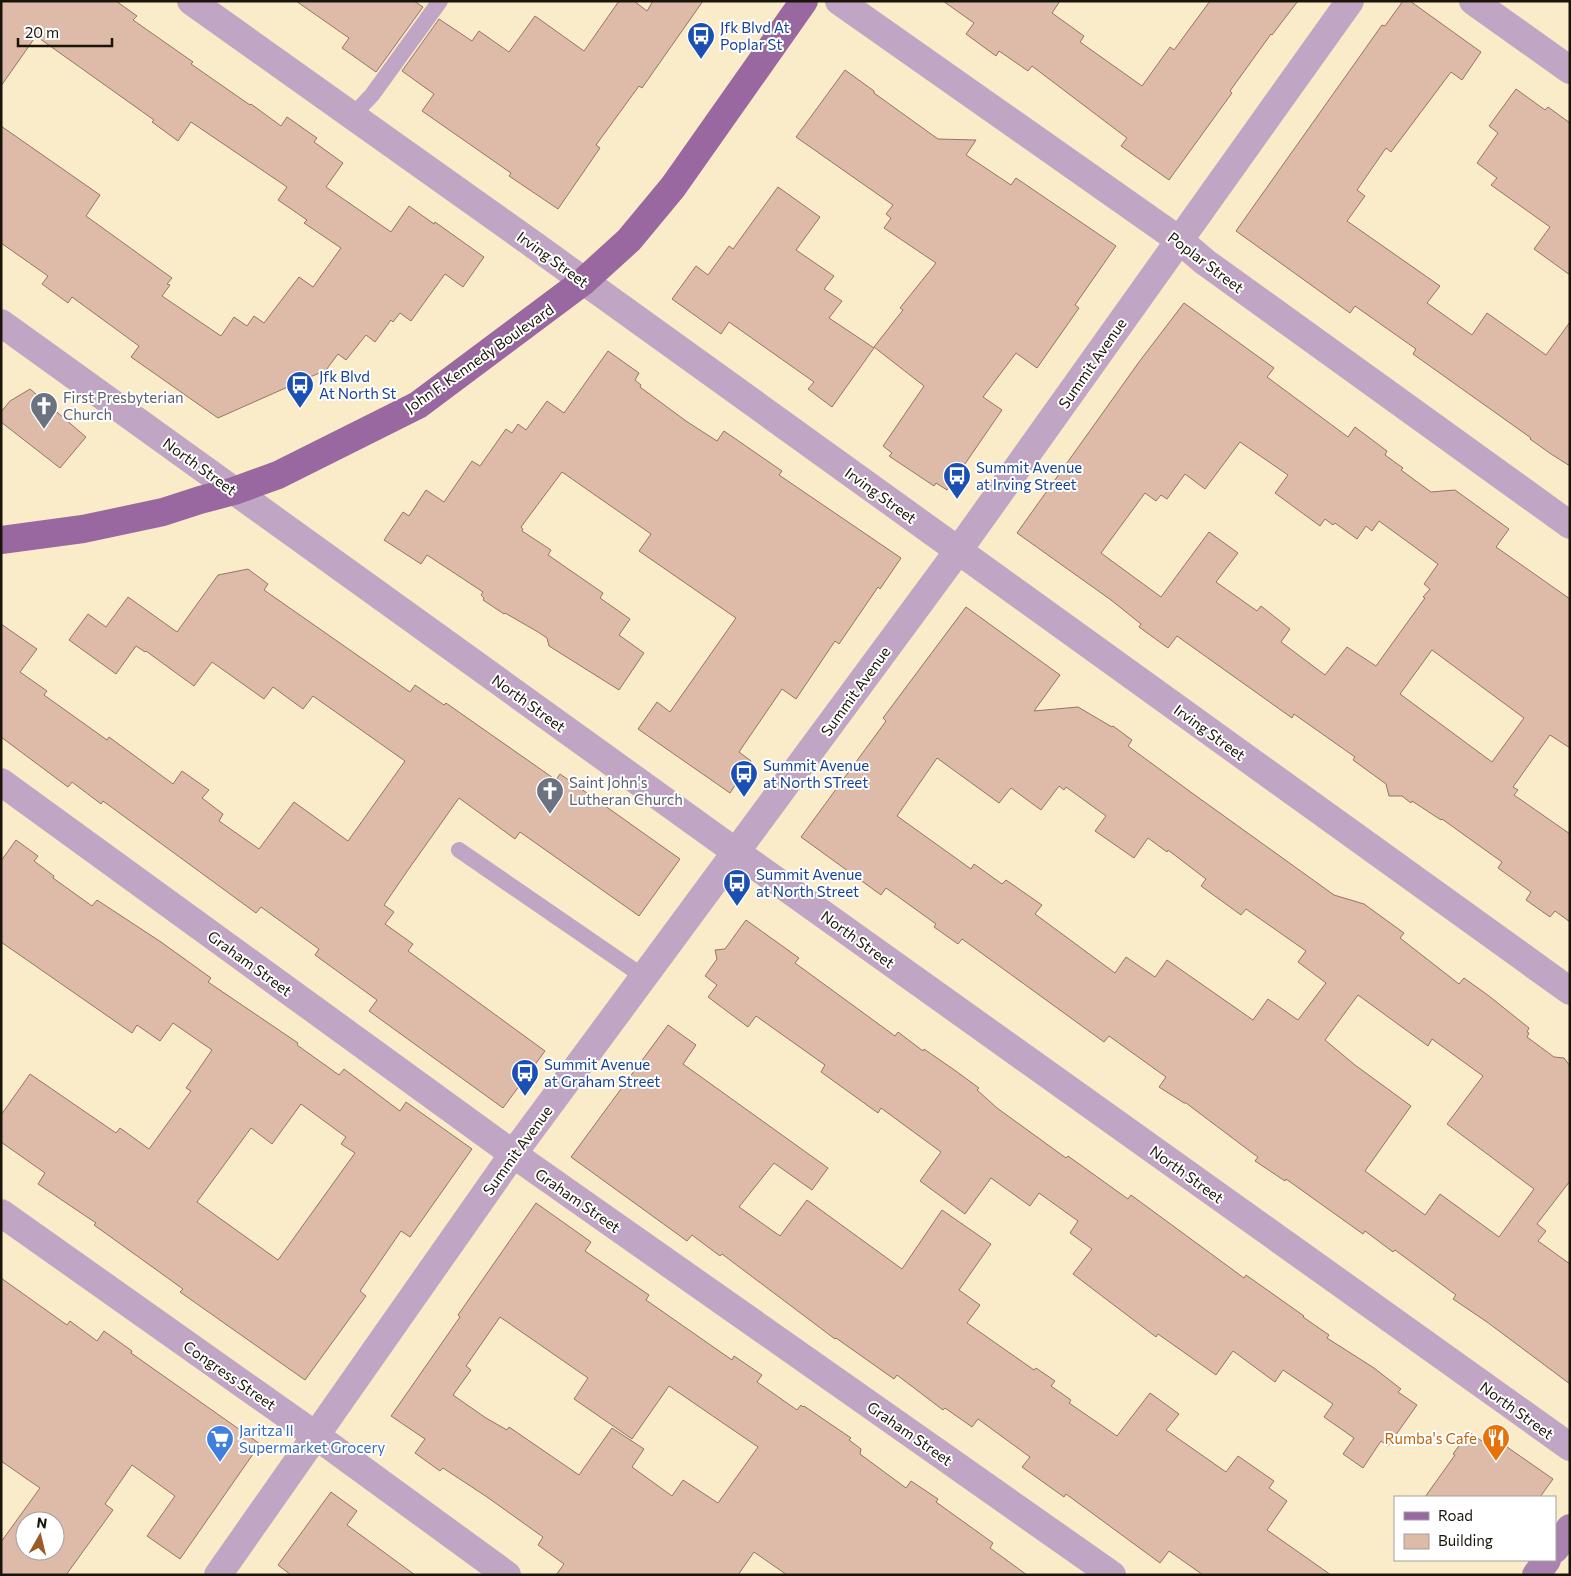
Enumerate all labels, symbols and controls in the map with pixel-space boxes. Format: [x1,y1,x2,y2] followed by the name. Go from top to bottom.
[18,15,111,47] scale bar
[720,18,790,53] place label: Jfk Blvd At Poplar St
[686,21,716,60] bus stop icon: Jfk Blvd At Poplar St
[25,23,59,41] text: 20 m
[514,227,592,291] street label: Irving Street
[1165,228,1247,296] street label: Poplar Street
[401,300,557,416] street label: John F. Kennedy Boulevard
[1054,314,1130,412] street label: Summit Avenue
[319,367,396,402] place label: Jfk Blvd At North St
[285,370,315,409] bus stop icon: Jfk Blvd At North St
[63,388,184,423] place label: First Presbyterian Church
[29,391,59,430] church icon: First Presbyterian Church
[160,433,240,499] street label: North Street
[976,458,1082,493] place label: Summit Avenue at Irving Street
[942,461,972,500] bus stop icon: Summit Avenue at Irving Street
[842,463,920,527] street label: Irving Street
[816,643,894,739] street label: Summit Avenue
[489,670,569,736] street label: North Street
[1171,700,1249,764] street label: Irving Street
[763,756,869,791] place label: Summit Avenue at North STreet
[729,759,759,798] bus stop icon: Summit Avenue at North STreet
[569,773,683,808] place label: Saint John's Lutheran Church
[535,776,565,815] church icon: Saint John's Lutheran Church
[756,865,862,900] place label: Summit Avenue at North Street
[722,868,752,907] bus stop icon: Summit Avenue at North Street
[818,906,898,972] street label: North Street
[204,926,296,1000] street label: Graham Street
[544,1055,660,1090] place label: Summit Avenue at Graham Street
[510,1058,540,1097] bus stop icon: Summit Avenue at Graham Street
[478,1102,556,1198] street label: Summit Avenue
[1147,1141,1227,1207] street label: North Street
[532,1164,624,1236] street label: Graham Street
[180,1337,280,1413] street label: Congress Street
[1477,1377,1557,1443] street label: North Street
[864,1397,956,1469] street label: Graham Street
[239,1421,386,1456] place label: Jaritza II Supermarket Grocery
[1481,1423,1511,1462] restaurant icon: Rumba's Cafe
[205,1424,235,1463] supermarket icon: Jaritza II Supermarket Grocery
[1385,1429,1477,1447] place label: Rumba's Cafe
[1394,1496,1556,1561] legend
[1438,1506,1473,1524] text: Road
[15,1511,65,1561] north arrow
[35,1513,48,1532] text: N
[1438,1531,1493,1549] text: Building

